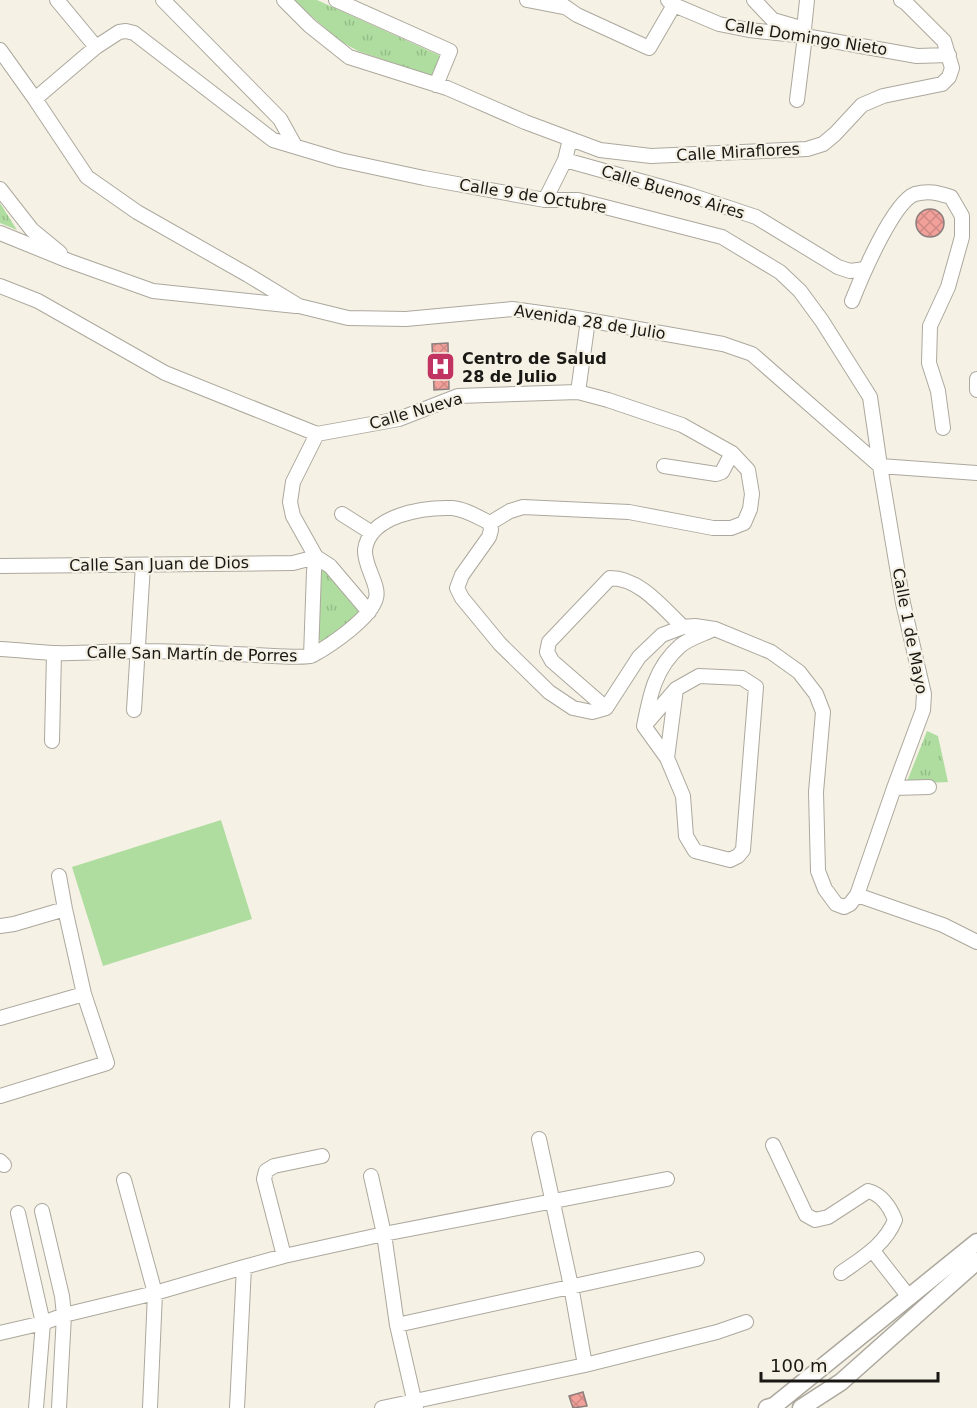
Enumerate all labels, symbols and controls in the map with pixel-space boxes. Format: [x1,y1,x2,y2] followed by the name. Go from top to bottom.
[723,15,889,59] street label: Calle Domingo Nieto
[676,139,800,165] street label: Calle Miraflores
[599,161,747,223] street label: Calle Buenos Aires
[458,175,608,217] street label: Calle 9 de Octubre
[513,301,667,343] street label: Avenida 28 de Julio
[462,349,607,386] place label: Centro de Salud 28 de Julio
[425,351,457,383] hospital icon: Centro de Salud 28 de Julio
[367,389,465,433] street label: Calle Nueva
[69,553,249,575] street label: Calle San Juan de Dios
[888,566,932,696] street label: Calle 1 de Mayo
[86,643,298,665] street label: Calle San Martín de Porres
[761,1345,938,1383] scale bar
[770,1355,828,1376] text: 100 m

